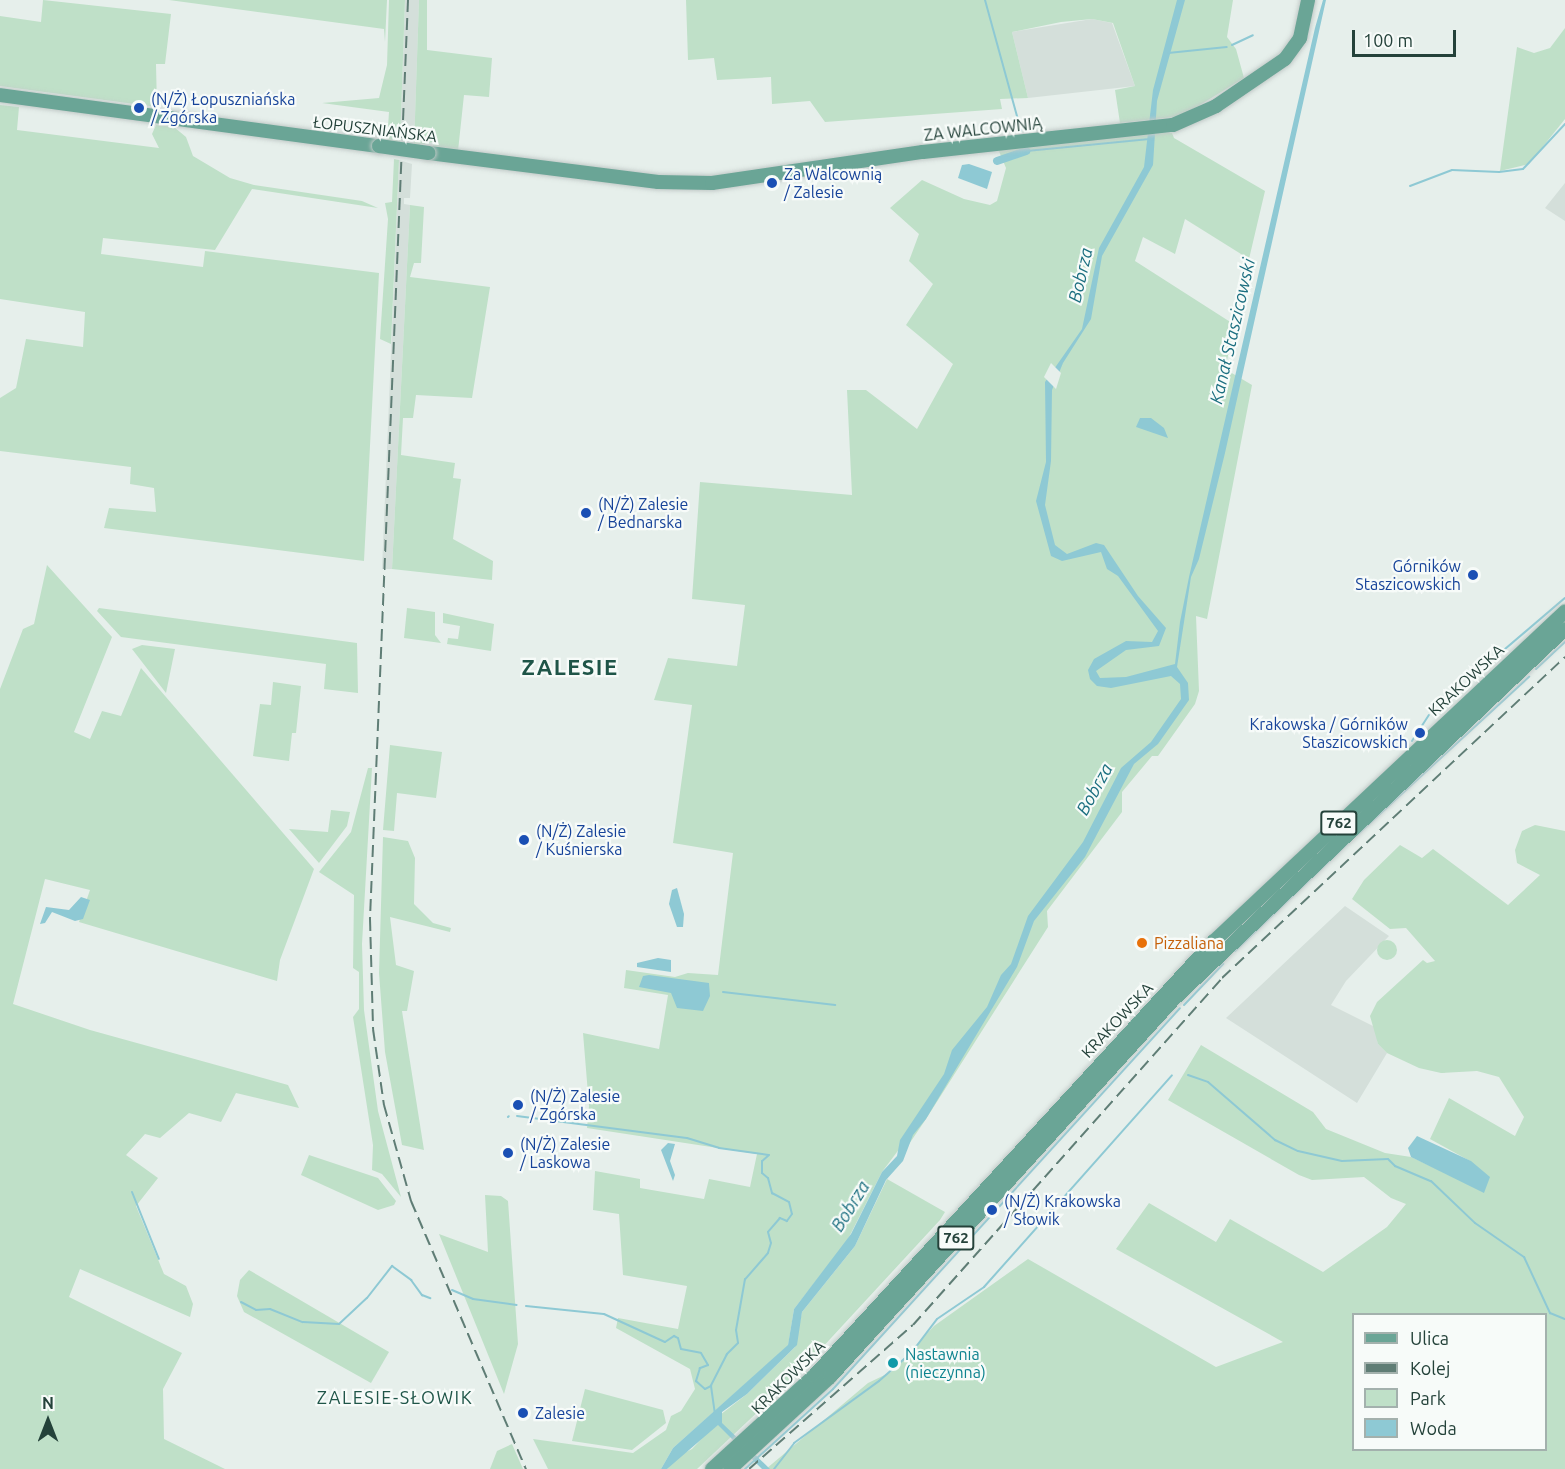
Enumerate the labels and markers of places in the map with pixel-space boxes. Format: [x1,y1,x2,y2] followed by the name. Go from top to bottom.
[151,89,295,127] place label: (N/Ż) Łopuszniańska / Zgórska
[132,101,146,115] marker: (N/Ż) Łopuszniańska / Zgórska
[784,164,882,202] place label: Za Walcownią / Zalesie
[765,176,779,190] marker: Za Walcownią / Zalesie
[598,494,688,532] place label: (N/Ż) Zalesie / Bednarska
[579,506,593,520] marker: (N/Ż) Zalesie / Bednarska
[1355,556,1461,594] place label: Górników Staszicowskich
[1466,568,1480,582] marker: Górników Staszicowskich
[1249,714,1408,752] place label: Krakowska / Górników Staszicowskich
[1413,726,1427,740] marker: Krakowska / Górników Staszicowskich
[536,821,626,859] place label: (N/Ż) Zalesie / Kuśnierska
[517,833,531,847] marker: (N/Ż) Zalesie / Kuśnierska
[1154,933,1224,953] place label: Pizzaliana
[1135,936,1149,950] marker: Pizzaliana
[530,1086,620,1124] place label: (N/Ż) Zalesie / Zgórska
[511,1098,525,1112] marker: (N/Ż) Zalesie / Zgórska
[520,1134,610,1172] place label: (N/Ż) Zalesie / Laskowa
[501,1146,515,1160] marker: (N/Ż) Zalesie / Laskowa
[1004,1191,1121,1229] place label: (N/Ż) Krakowska / Słowik
[985,1203,999,1217] marker: (N/Ż) Krakowska / Słowik
[905,1344,986,1382] place label: Nastawnia (nieczynna)
[886,1356,900,1370] marker: Nastawnia (nieczynna)
[535,1403,585,1423] place label: Zalesie
[516,1406,530,1420] marker: Zalesie

